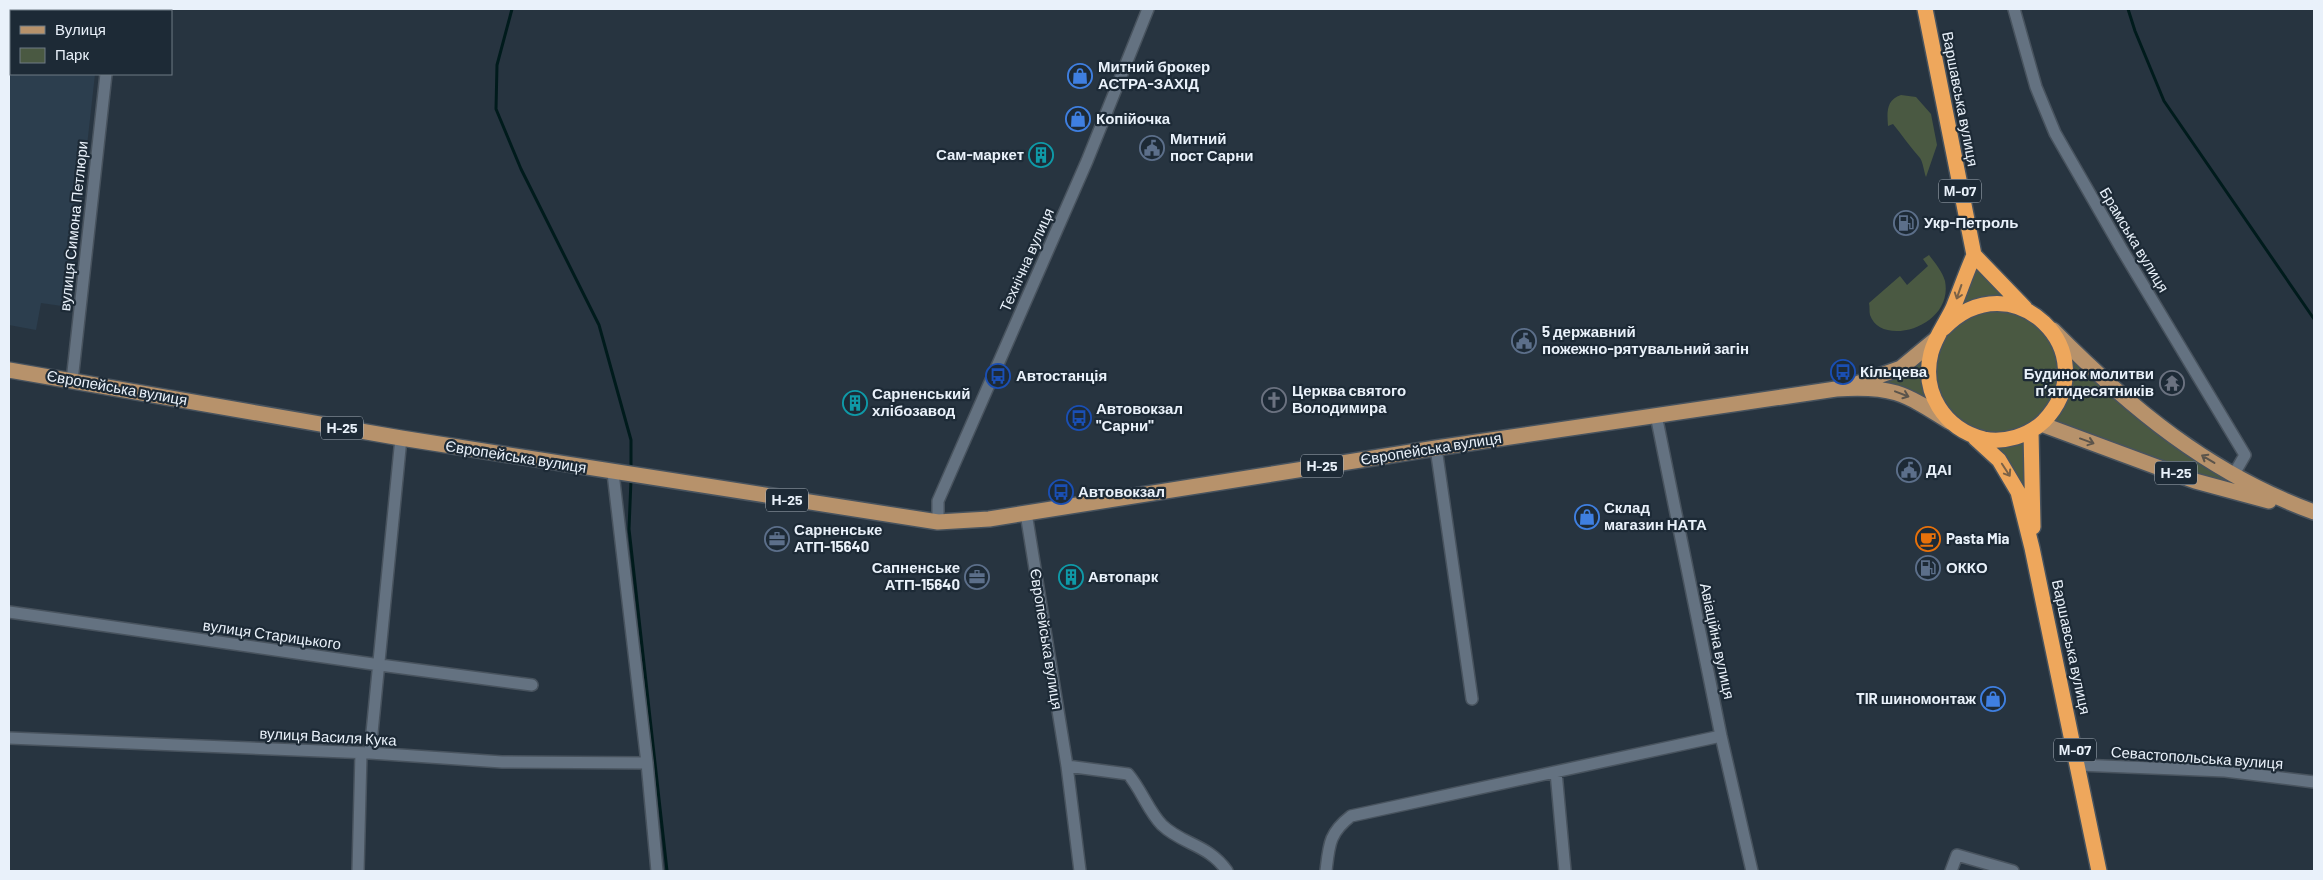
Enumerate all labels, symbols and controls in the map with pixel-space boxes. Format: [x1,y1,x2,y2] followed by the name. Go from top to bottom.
[10,10,172,75] legend
[55,20,106,38] text: Вулиця
[1939,30,1983,168] street label: Варшавська вулиця
[55,45,89,63] text: Парк
[1098,57,1210,92] place label: Митний брокер АСТРА-ЗАХІД
[1067,63,1093,89] shop icon: Митний брокер АСТРА-ЗАХІД
[1065,106,1091,132] shop icon: Копійочка
[1096,109,1171,127] place label: Копійочка
[1170,129,1254,164] place label: Митний пост Сарни
[1139,135,1165,161] public building icon: Митний пост Сарни
[55,140,91,312] street label: вулиця Симона Петлюри
[1028,142,1054,168] building icon: Сам-маркет
[936,145,1024,163] place label: Сам-маркет
[1939,180,1981,202] road number: М-07
[2096,184,2173,295] street label: Брамська вулиця
[995,205,1057,314] street label: Технічна вулиця
[1893,210,1919,236] fuel station icon: Укр-Петроль
[1924,213,2019,231] place label: Укр-Петроль
[1954,283,1963,299] one-way arrow
[1542,322,1749,357] place label: 5 державний пожежно-рятувальний загін
[1511,328,1537,354] public building icon: 5 державний пожежно-рятувальний загін
[1830,359,1856,385] bus stop icon: Кільцева
[1860,362,1928,380] place label: Кільцева
[985,363,1011,389] bus stop icon: Автостанція
[2024,364,2154,399] place label: Будинок молитви п’ятидесятників
[45,366,189,408] street label: Європейська вулиця
[1016,366,1107,384] place label: Автостанція
[2159,370,2185,396] temple icon: Будинок молитви п’ятидесятників
[1292,381,1406,416] place label: Церква святого Володимира
[872,384,971,419] place label: Сарненський хлібозавод
[1261,387,1287,413] church icon: Церква святого Володимира
[842,390,868,416] building icon: Сарненський хлібозавод
[1894,391,1909,400] one-way arrow
[1096,399,1183,434] place label: Автовокзал "Сарни"
[1066,405,1092,431] bus stop icon: Автовокзал "Сарни"
[321,416,363,439] road number: Н-25
[1359,428,1503,468] street label: Європейська вулиця
[444,436,588,476] street label: Європейська вулиця
[2079,437,2094,446] one-way arrow
[1301,454,1343,478] road number: Н-25
[2202,454,2216,464] one-way arrow
[1896,457,1922,483] public building icon: ДАІ
[1926,460,1952,478] place label: ДАІ
[2155,462,2197,484] road number: Н-25
[2001,463,2011,477] one-way arrow
[1048,479,1074,505] bus stop icon: Автовокзал
[1078,482,1165,500] place label: Автовокзал
[766,488,808,512] road number: Н-25
[1604,498,1707,533] place label: Склад магазин НАТА
[1574,504,1600,530] shop icon: Склад магазин НАТА
[794,520,882,555] place label: Сарненське АТП-15640
[764,526,790,552] office icon: Сарненське АТП-15640
[1915,526,1941,552] cafe icon: Pasta Mia
[1946,529,2009,547] place label: Pasta Mia
[1915,555,1941,581] fuel station icon: ОККО
[872,558,960,593] place label: Сапненське АТП-15640
[1946,558,1988,576] place label: ОККО
[964,564,990,590] office icon: Сапненське АТП-15640
[1058,564,1084,590] building icon: Автопарк
[1027,567,1067,711] street label: Європейська вулиця
[1088,567,1159,585] place label: Автопарк
[2049,578,2095,716] street label: Варшавська вулиця
[1697,581,1739,700] street label: Авіаційна вулиця
[202,615,342,653] street label: вулиця Старицького
[1980,686,2006,712] shop icon: TIR шиномонтаж
[1856,689,1976,707] place label: TIR шиномонтаж
[259,723,398,749] street label: вулиця Василя Кука
[2054,738,2096,762] road number: М-07
[2110,742,2284,772] street label: Севастопольська вулиця

